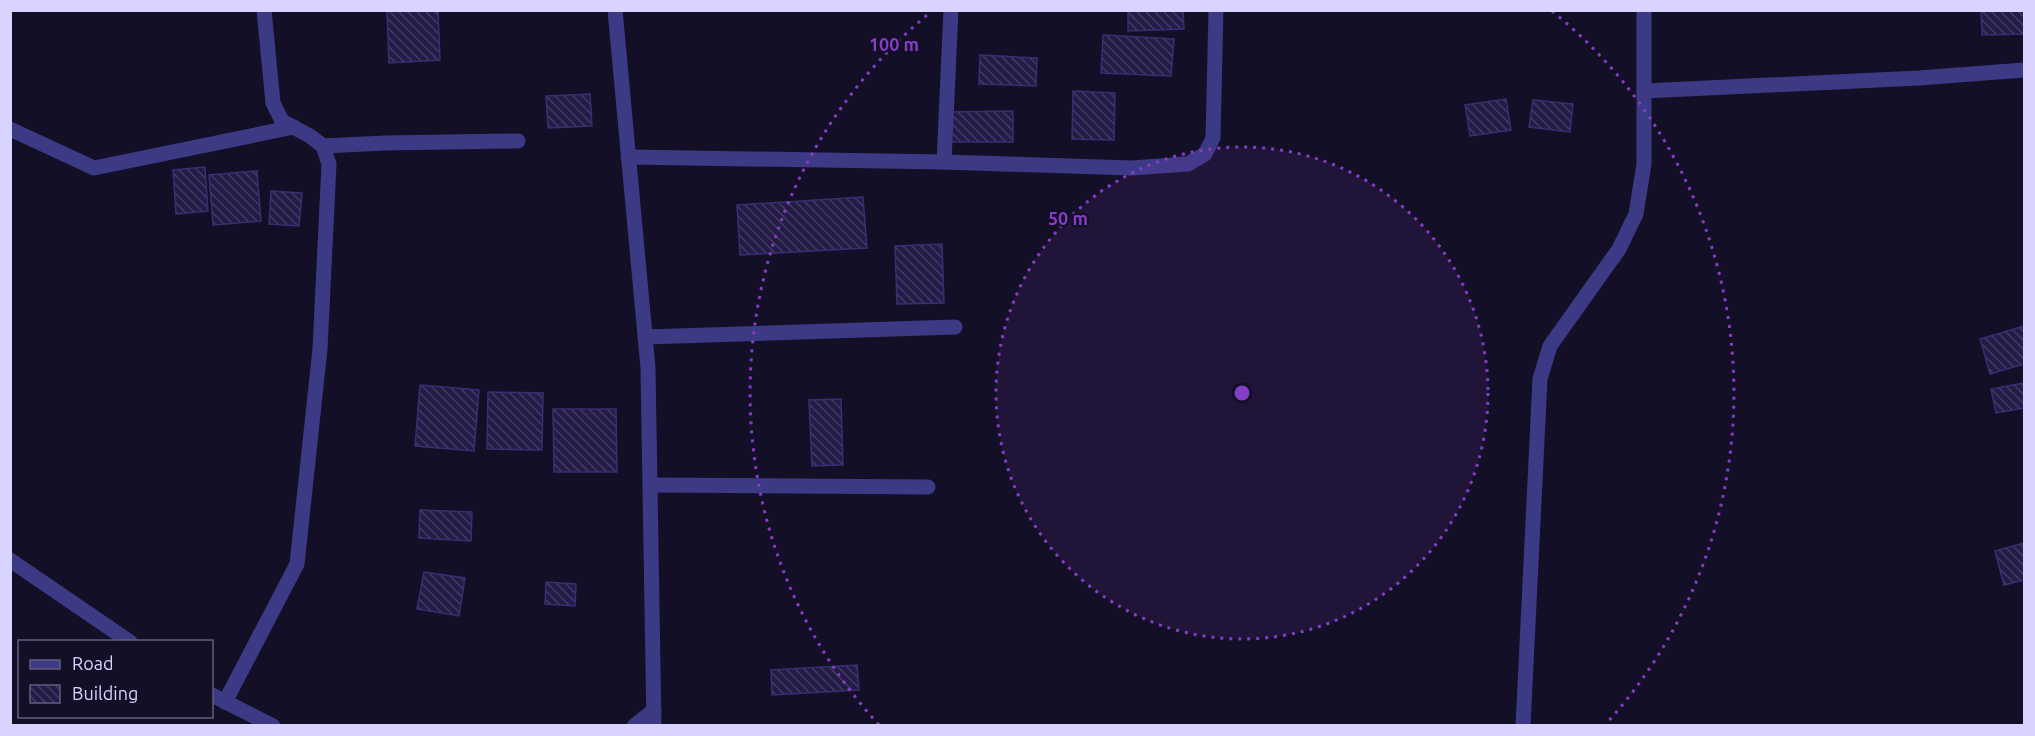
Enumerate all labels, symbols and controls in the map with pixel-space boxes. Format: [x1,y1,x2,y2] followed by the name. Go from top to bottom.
[869,34,919,54] text: 100 m
[1048,208,1088,228] text: 50 m
[1232,383,1252,403] centre of rings
[18,640,213,718] legend
[72,653,114,673] text: Road
[72,683,138,703] text: Building

